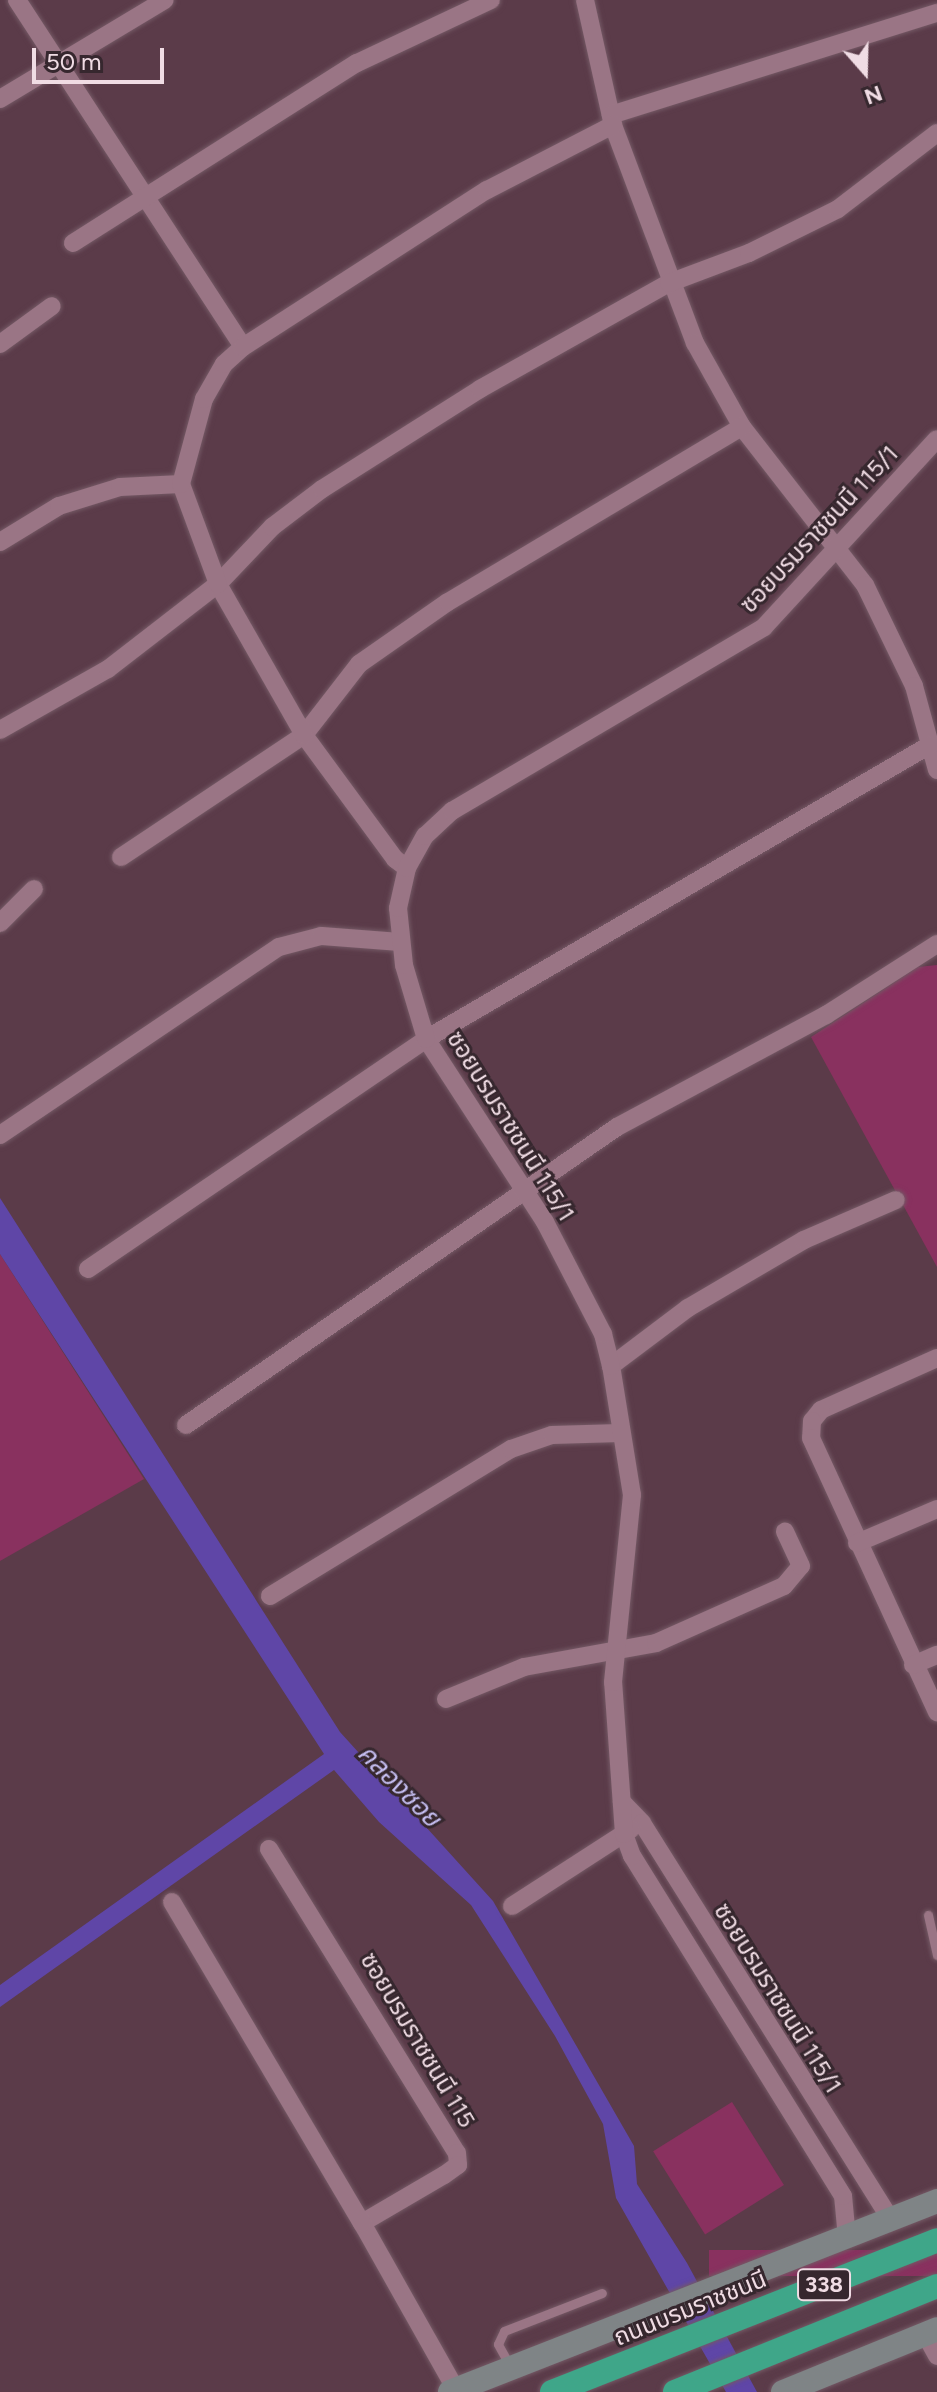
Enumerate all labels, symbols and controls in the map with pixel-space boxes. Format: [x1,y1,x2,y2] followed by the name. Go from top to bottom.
[36,32,168,82] scale bar
[825,32,905,112] north arrow
[46,47,102,76] text: 50 m
[861,79,886,111] text: N
[734,439,904,619] street label: ซอยบรมราชชนนี 115/1
[441,1026,581,1226] street label: ซอยบรมราชชนนี 115/1
[351,1738,447,1834] water label: คลองซอย
[708,1898,848,2098] street label: ซอยบรมราชชนนี 115/1
[354,1947,482,2133] street label: ซอยบรมราชชนนี 115
[609,2264,771,2352] street label: ถนนบรมราชชนนี
[796,2267,852,2303] road number: 338

